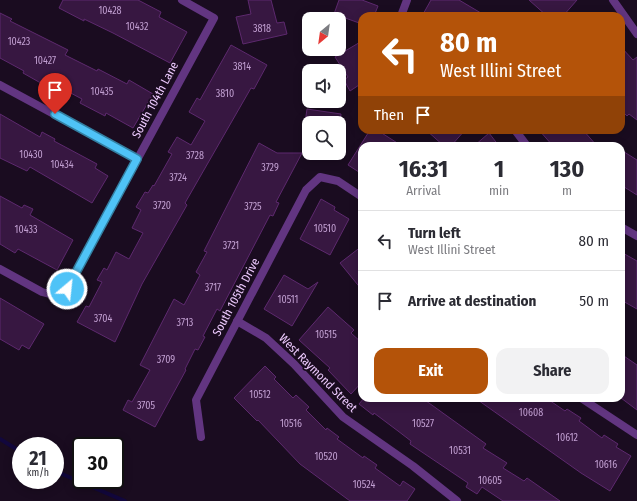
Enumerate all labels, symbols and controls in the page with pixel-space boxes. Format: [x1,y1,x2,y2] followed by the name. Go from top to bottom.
[98,5,122,17] house number: 10428
[302,12,346,56] north arrow
[302,12,346,160] map controls
[126,21,149,33] house number: 10432
[253,23,271,35] house number: 3818
[440,26,497,59] text: 80 m
[374,28,426,80] icon: left
[8,36,31,48] house number: 10423
[34,55,56,67] house number: 10427
[129,59,181,141] street label: South 104th Lane
[440,60,561,82] text: West Illini Street
[233,61,251,73] house number: 3814
[302,64,346,108] button: sound
[38,73,72,114] pin
[44,79,66,101] icon: arrive
[91,86,114,98] house number: 10435
[216,88,234,100] house number: 3810
[412,104,434,126] icon: arrive
[374,106,404,124] text: Then
[302,116,346,160] button: search
[19,149,43,161] house number: 10430
[186,150,204,162] house number: 3728
[399,155,448,183] text: 16:31
[494,155,504,183] text: 1
[550,155,584,183] text: 130
[50,159,74,171] house number: 10434
[261,162,279,174] house number: 3729
[169,172,187,184] house number: 3724
[406,183,441,198] text: Arrival
[489,183,509,198] text: min
[562,183,572,198] text: m
[153,200,171,212] house number: 3720
[244,201,262,213] house number: 3725
[314,223,336,235] house number: 10510
[15,224,38,236] house number: 10433
[408,224,461,242] text: Turn left
[374,230,396,252] icon: left
[579,232,609,250] text: 80 m
[223,240,239,252] house number: 3721
[408,242,496,257] text: West Illini Street
[210,255,263,338] street label: South 105th Drive
[46,268,88,310] position arrow
[205,282,221,294] house number: 3717
[374,290,396,312] icon: arrive
[408,292,536,310] text: Arrive at destination
[579,292,609,310] text: 50 m
[278,294,298,306] house number: 10511
[94,313,112,325] house number: 3704
[177,317,194,329] house number: 3713
[315,329,337,341] house number: 10515
[276,331,360,415] street label: West Raymond Street
[374,348,488,394] button: Exit
[496,348,609,394] button: Share
[157,354,175,366] house number: 3709
[249,389,271,401] house number: 10512
[137,400,156,412] house number: 3705
[519,407,543,419] house number: 10608
[280,418,302,430] house number: 10516
[412,418,434,430] house number: 10527
[556,432,579,444] house number: 10612
[72,437,124,489] speed limit sign: 30
[449,445,471,457] house number: 10531
[29,446,47,470] text: 21
[314,451,338,463] house number: 10520
[595,459,617,471] house number: 10616
[27,467,49,479] text: km/h
[478,475,502,487] house number: 10605
[353,479,375,491] house number: 10524

